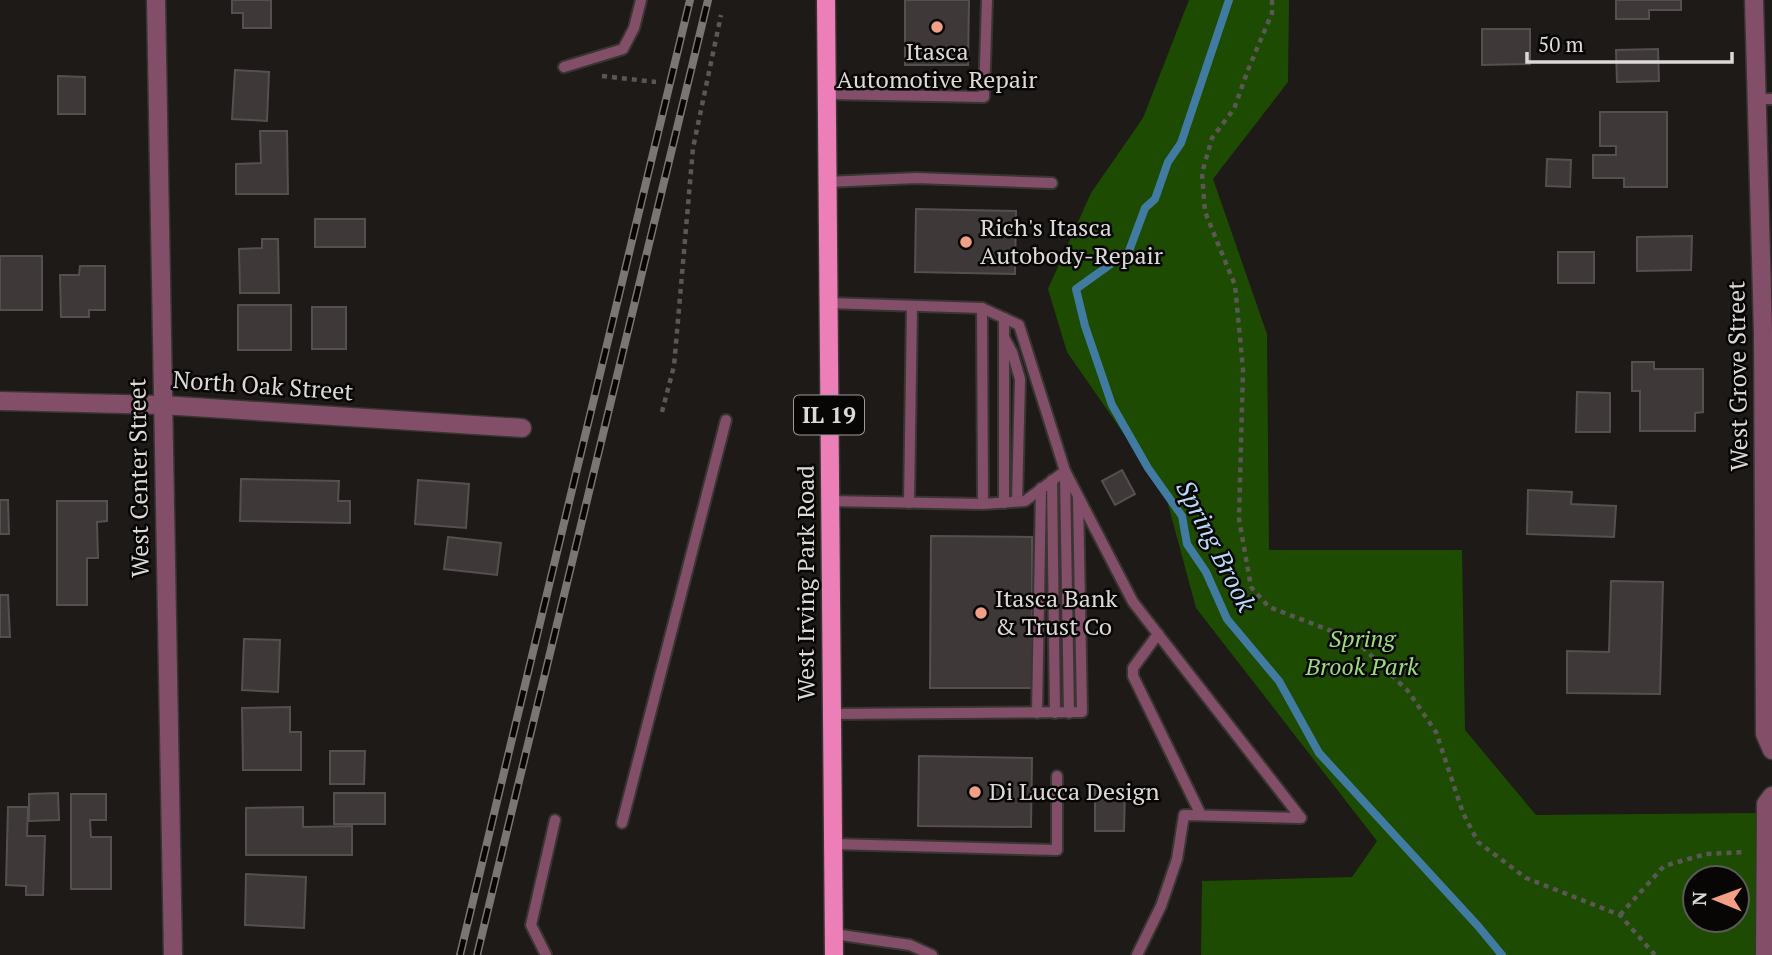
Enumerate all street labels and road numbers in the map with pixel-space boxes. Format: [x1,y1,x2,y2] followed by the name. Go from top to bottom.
[1719,281,1755,471] street label: West Grove Street
[172,363,355,407] street label: North Oak Street
[120,378,156,578] street label: West Center Street
[794,396,864,434] road number: IL 19
[789,465,821,701] street label: West Irving Park Road

